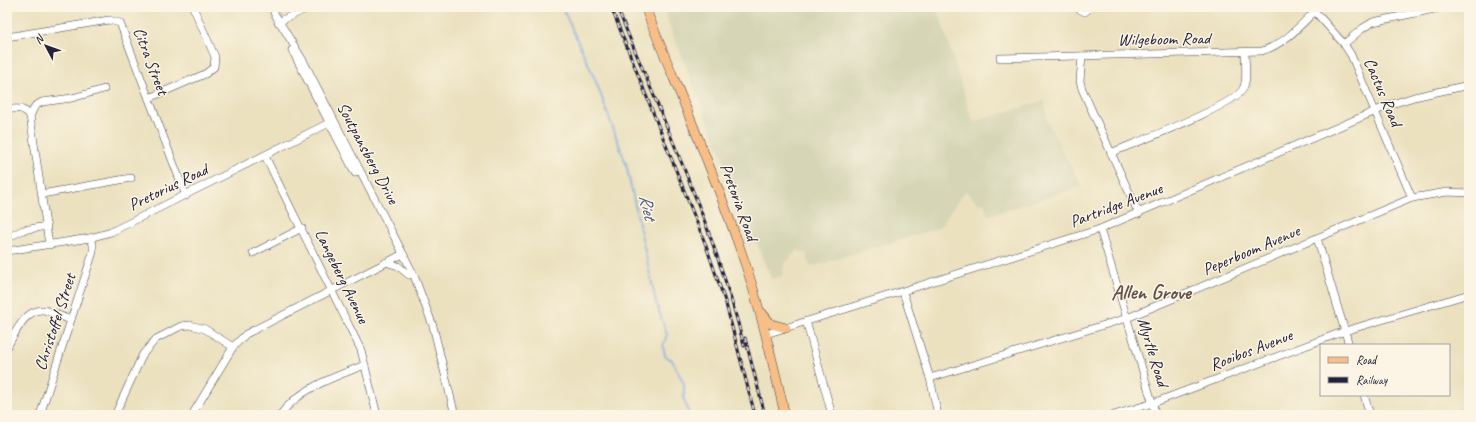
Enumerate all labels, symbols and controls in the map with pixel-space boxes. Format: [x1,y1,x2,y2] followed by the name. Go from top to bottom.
[129,24,174,100] street label: Citra Street
[26,26,66,66] north arrow
[1118,28,1213,50] street label: Wilgeboom Road
[31,31,47,47] text: N
[1359,55,1408,132] street label: Cactus Road
[332,98,404,209] street label: Soutpansberg Drive
[125,157,214,215] street label: Pretorius Road
[715,161,763,246] street label: Pretoria Road
[1067,177,1166,232] street label: Partridge Avenue
[635,193,662,225] water label: Riet
[1199,220,1304,280] street label: Peperboom Avenue
[310,225,374,328] street label: Langeberg Avenue
[30,269,81,373] street label: Christoffel Street
[1111,279,1193,305] district label: Allen Grove
[1133,315,1174,392] street label: Myrtle Road
[1207,324,1297,375] street label: Rooibos Avenue
[1320,344,1450,396] legend
[1356,352,1378,368] text: Road
[1356,372,1388,388] text: Railway

